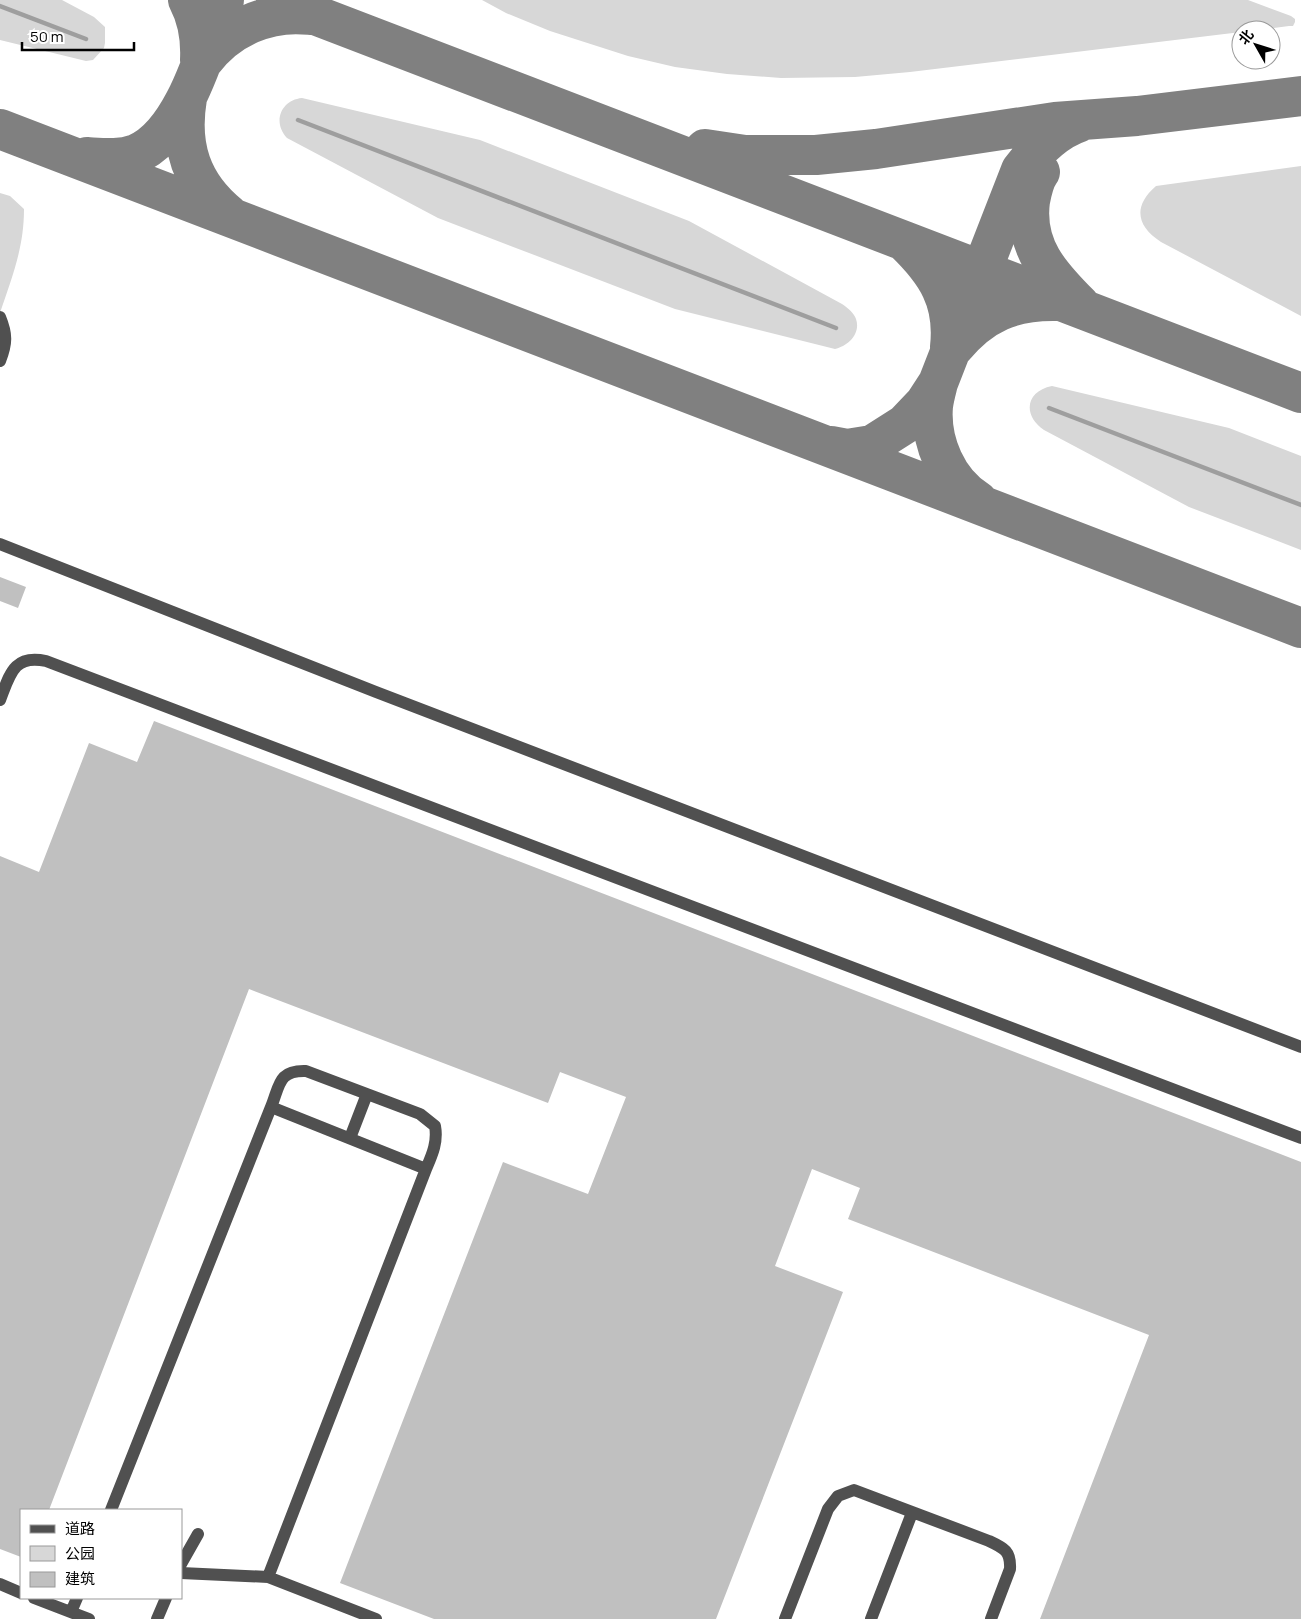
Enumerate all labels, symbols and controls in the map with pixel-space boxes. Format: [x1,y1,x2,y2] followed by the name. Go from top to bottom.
[22,20,135,52] scale bar
[1231,20,1281,70] north arrow
[1234,25,1257,48] text: 北
[30,26,64,47] text: 50 m
[20,1509,182,1599] legend
[65,1518,95,1539] text: 道路
[65,1543,95,1564] text: 公园
[65,1568,95,1589] text: 建筑

